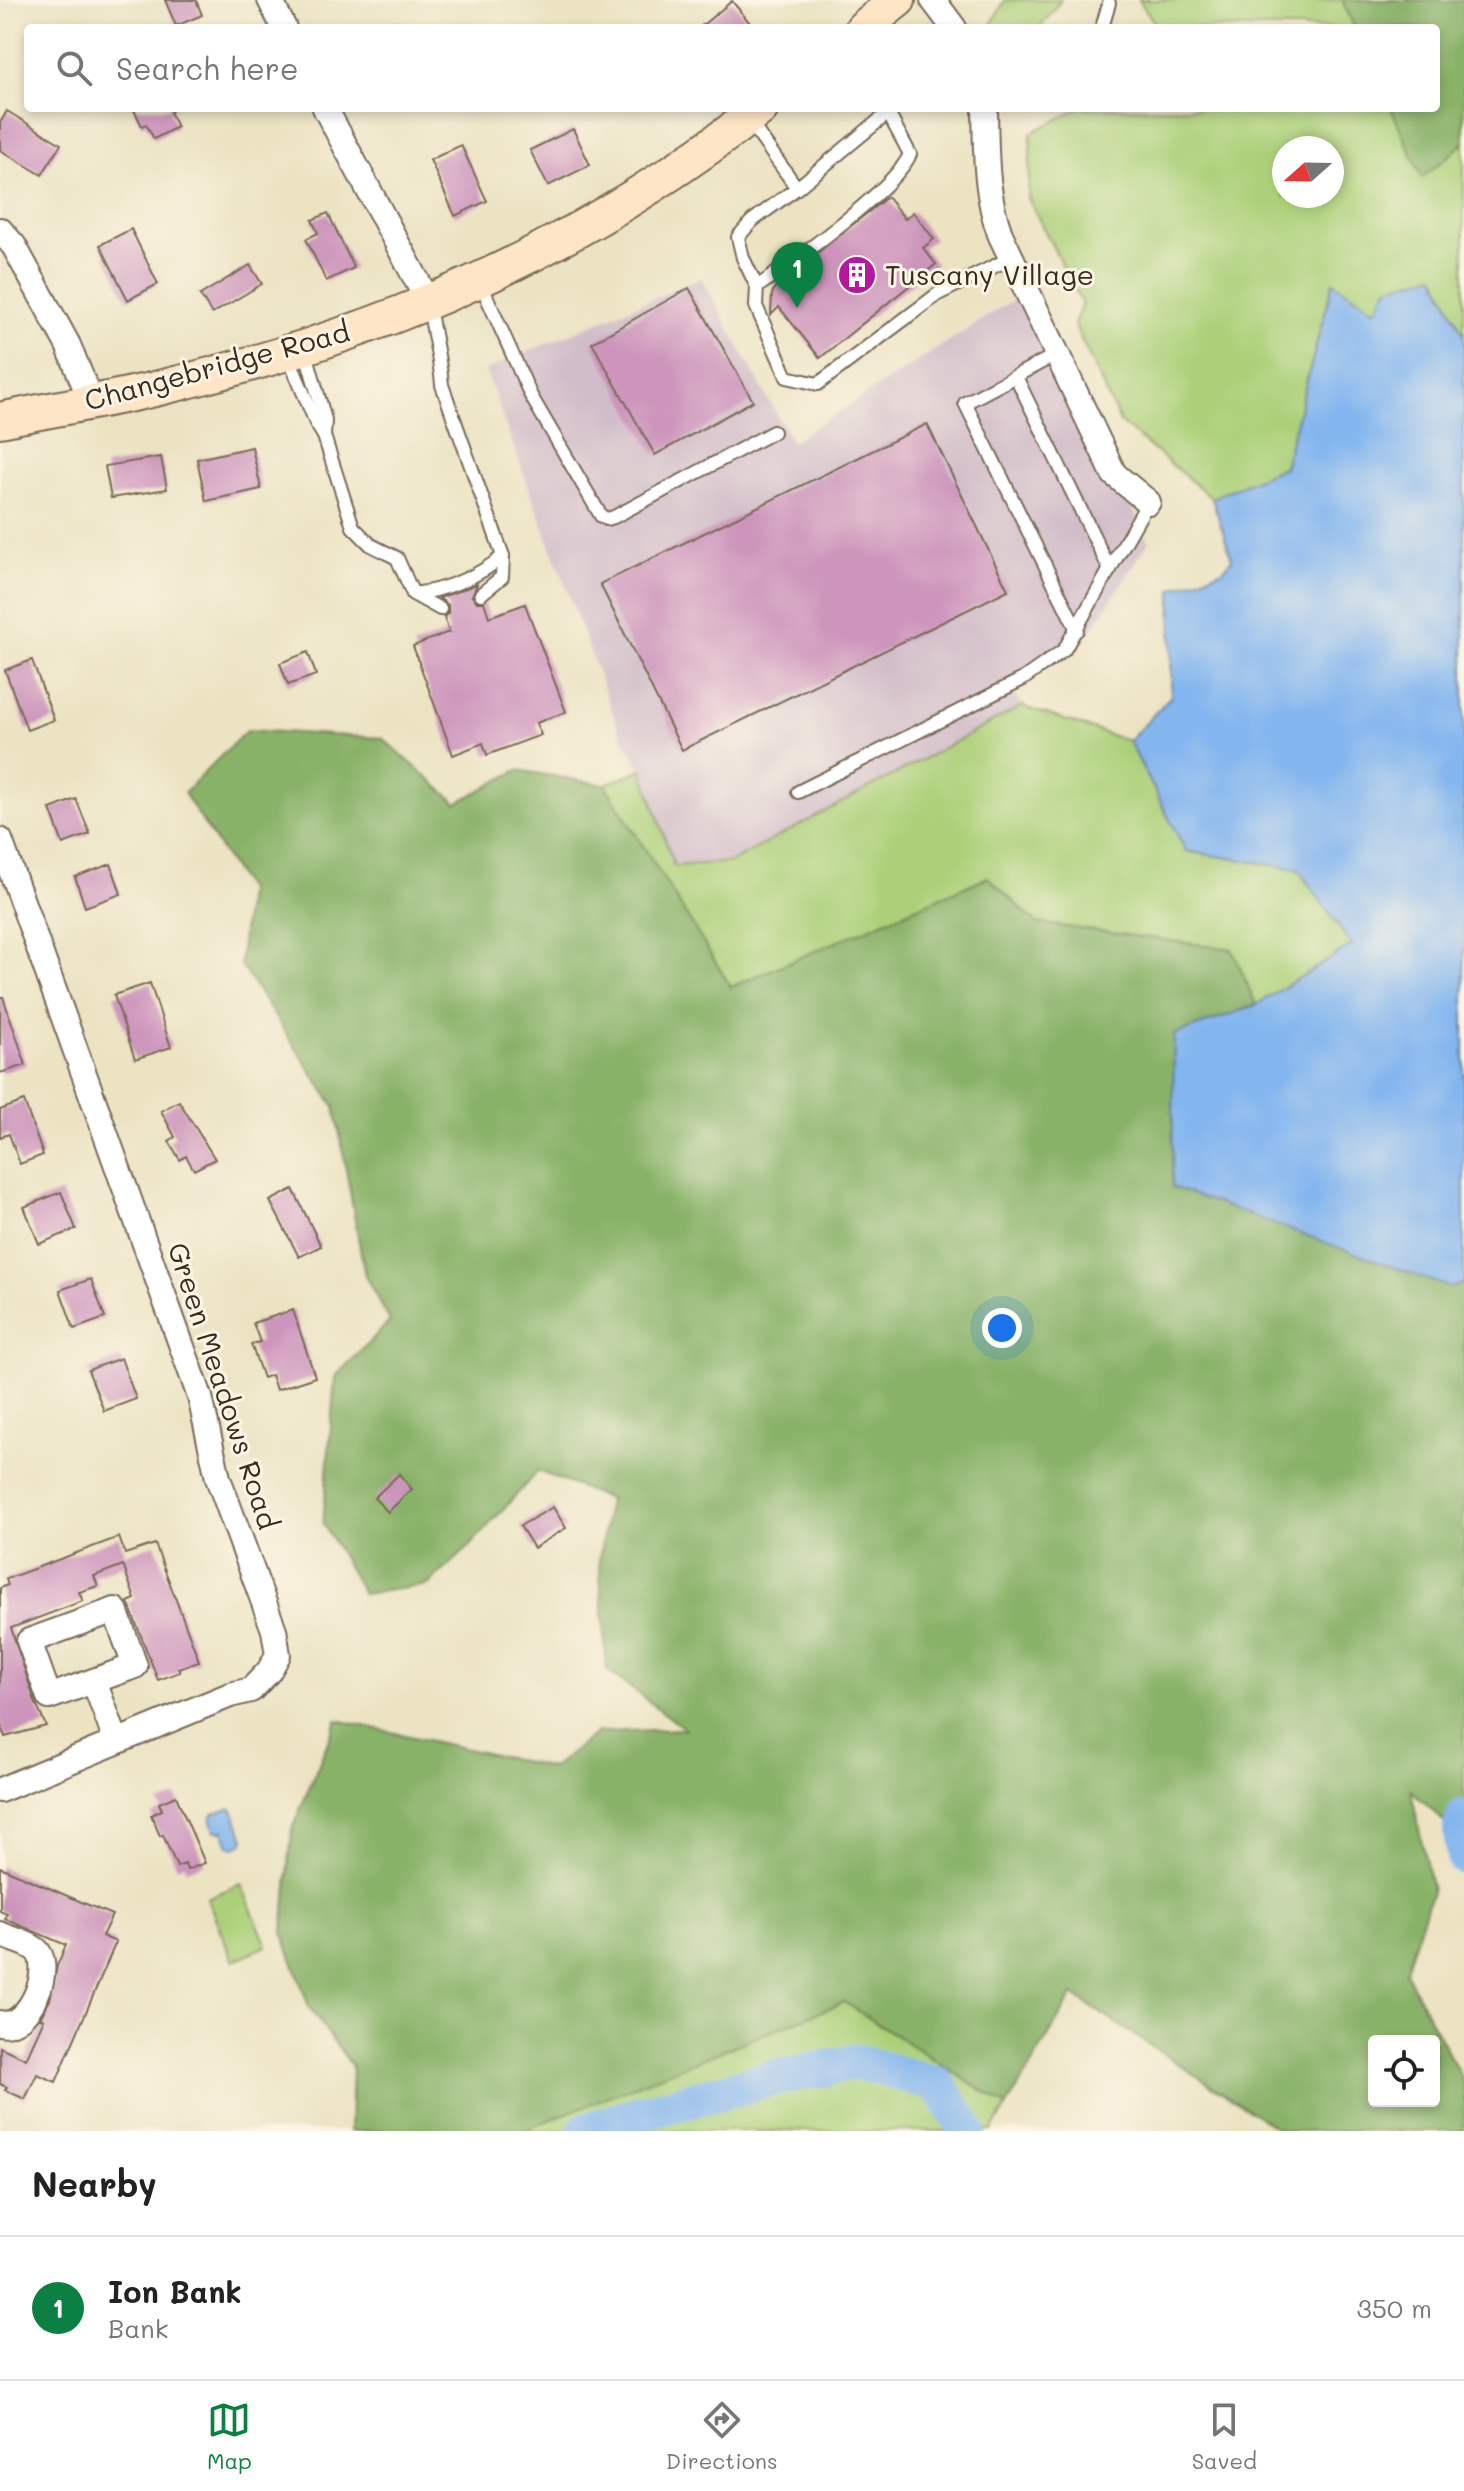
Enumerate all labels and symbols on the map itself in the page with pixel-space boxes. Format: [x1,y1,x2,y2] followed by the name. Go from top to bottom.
[1272,136,1344,208] north arrow
[771,242,823,308] pin: 1
[836,254,878,296] building icon: Tuscany Village
[885,256,1094,292] place label: Tuscany Village
[80,312,353,418] street label: Changebridge Road
[161,1238,287,1534] street label: Green Meadows Road
[982,1308,1022,1348] your location

